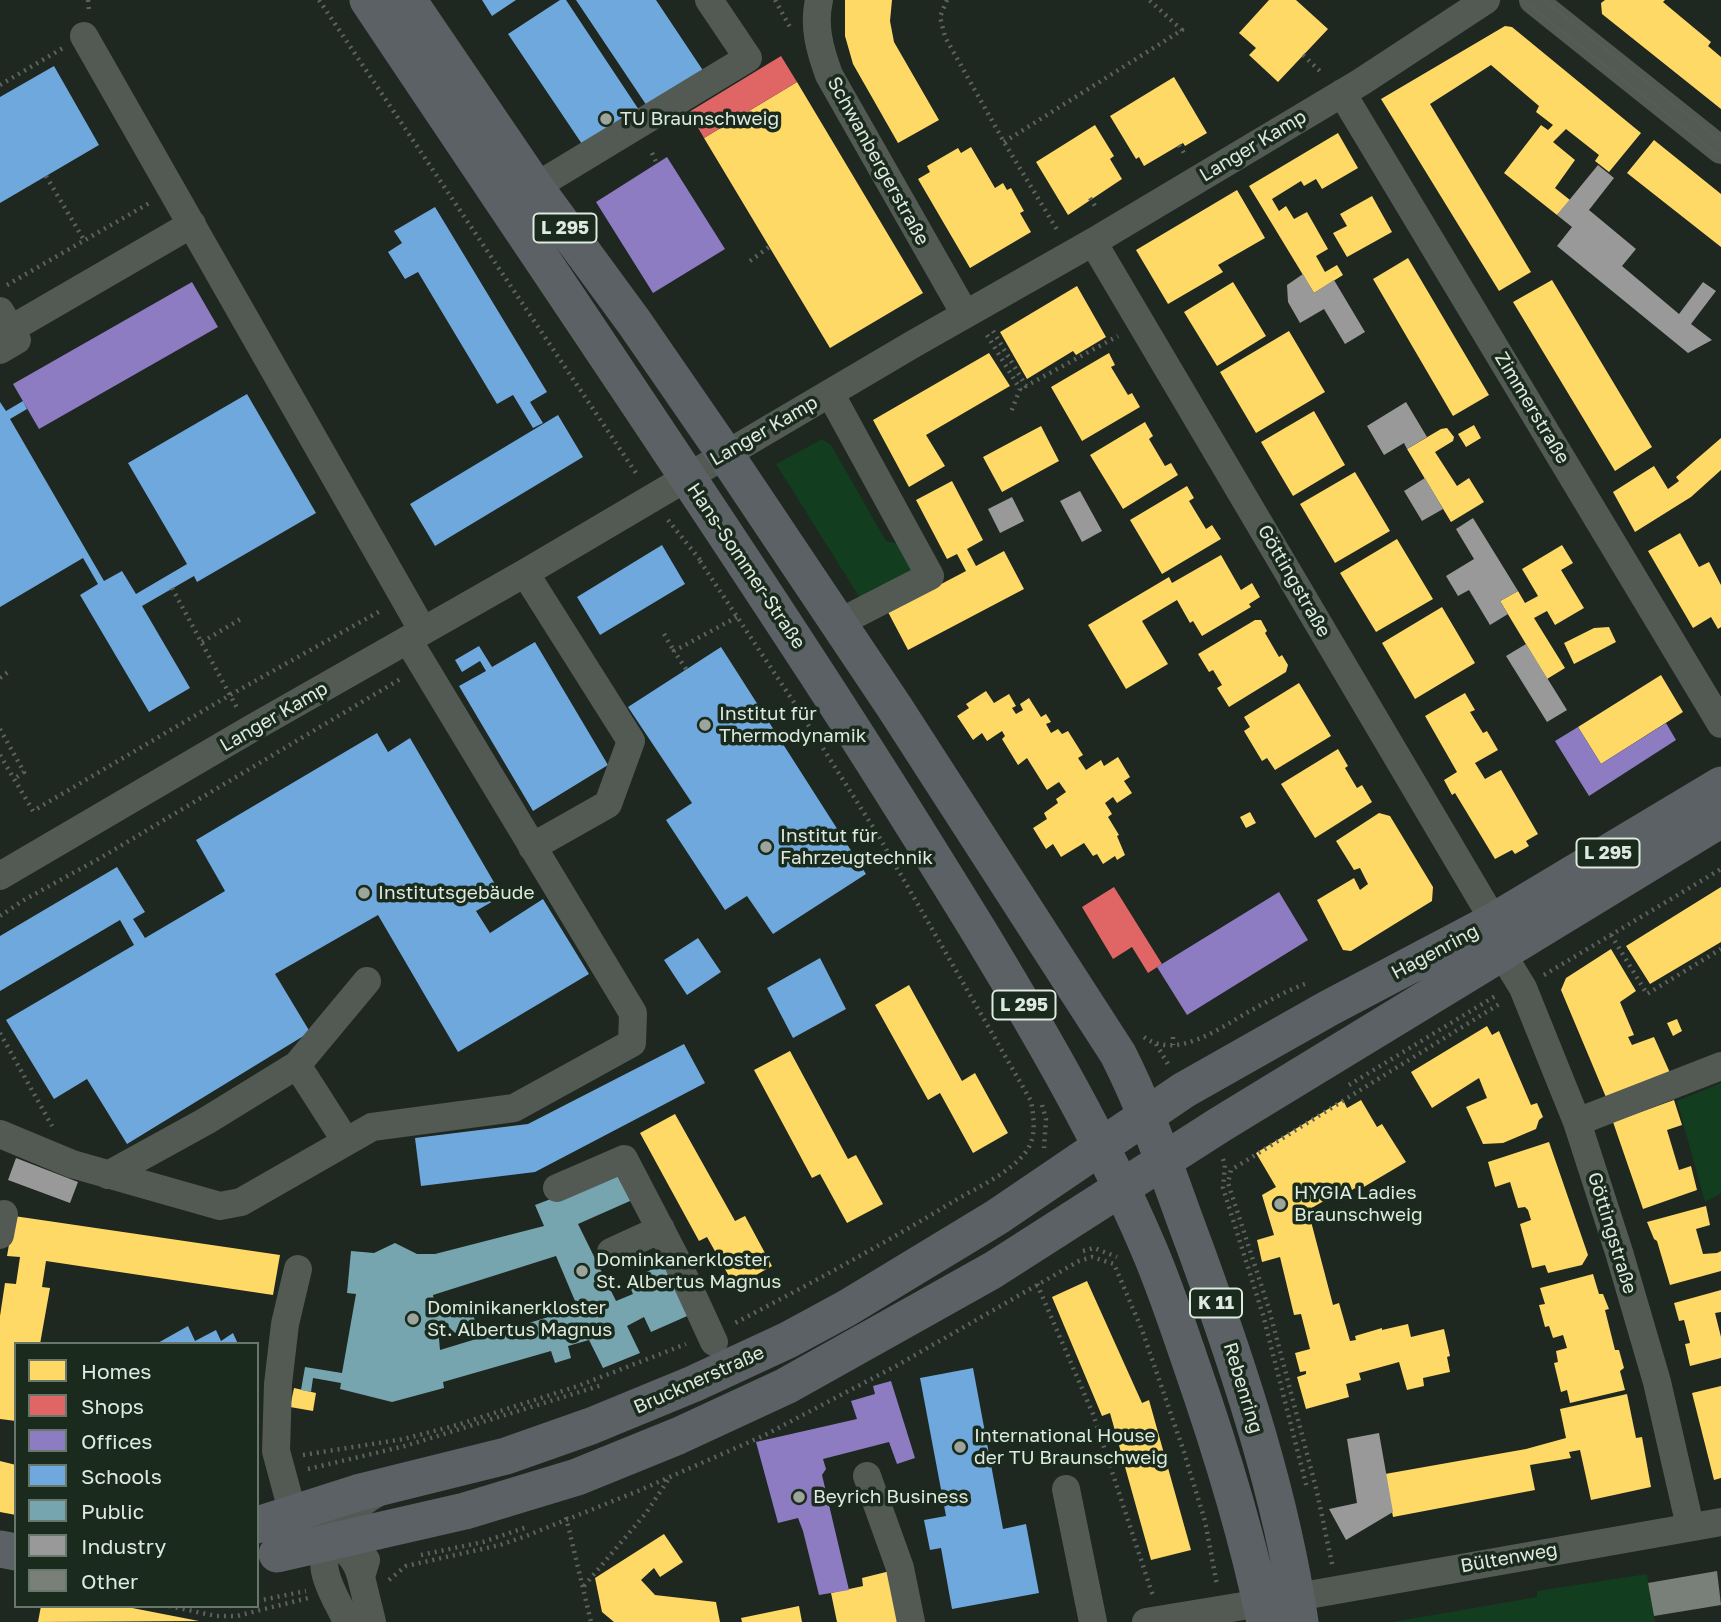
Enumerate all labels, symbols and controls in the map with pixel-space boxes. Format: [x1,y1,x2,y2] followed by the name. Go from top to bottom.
[822,73,934,249] street label: Schwanbergerstraße
[1196,105,1310,187] street label: Langer Kamp
[620,108,779,130] place label: TU Braunschweig
[598,111,614,127] marker: TU Braunschweig
[534,213,596,242] road number: L 295
[1490,348,1574,468] street label: Zimmerstraße
[706,391,822,471] street label: Langer Kamp
[682,479,810,653] street label: Hans-Sommer-Straße
[1253,521,1335,641] street label: Göttingstraße
[216,677,332,757] street label: Langer Kamp
[719,703,866,747] place label: Institut für Thermodynamik
[697,717,713,733] marker: Institut für Thermodynamik
[780,825,933,869] place label: Institut für Fahrzeugtechnik
[1576,838,1640,868] road number: L 295
[758,839,774,855] marker: Institut für Fahrzeugtechnik
[378,882,535,904] place label: Institutsgebäude
[356,885,372,901] marker: Institutsgebäude
[1388,920,1482,984] street label: Hagenring
[992,990,1056,1020] road number: L 295
[1583,1169,1641,1297] street label: Göttingstraße
[1294,1182,1423,1226] place label: HYGIA Ladies Braunschweig
[1272,1196,1288,1212] marker: HYGIA Ladies Braunschweig
[596,1249,781,1293] place label: Dominkanerkloster St. Albertus Magnus
[574,1263,590,1279] marker: Dominkanerkloster St. Albertus Magnus
[1190,1288,1242,1318] road number: K 11
[427,1297,612,1341] place label: Dominikanerkloster St. Albertus Magnus
[405,1311,421,1327] marker: Dominikanerkloster St. Albertus Magnus
[1218,1340,1268,1436] street label: Rebenring
[630,1341,768,1419] street label: Brucknerstraße
[14,1342,259,1608] legend
[81,1358,151,1384] text: Homes
[81,1393,144,1419] text: Shops
[974,1425,1168,1469] place label: International House der TU Braunschweig
[81,1428,152,1454] text: Offices
[952,1439,968,1455] marker: International House der TU Braunschweig
[81,1463,162,1489] text: Schools
[813,1486,969,1508] place label: Beyrich Business
[791,1489,807,1505] marker: Beyrich Business
[81,1498,144,1524] text: Public
[81,1533,166,1559] text: Industry
[1459,1538,1559,1578] street label: Bültenweg
[81,1568,138,1594] text: Other

